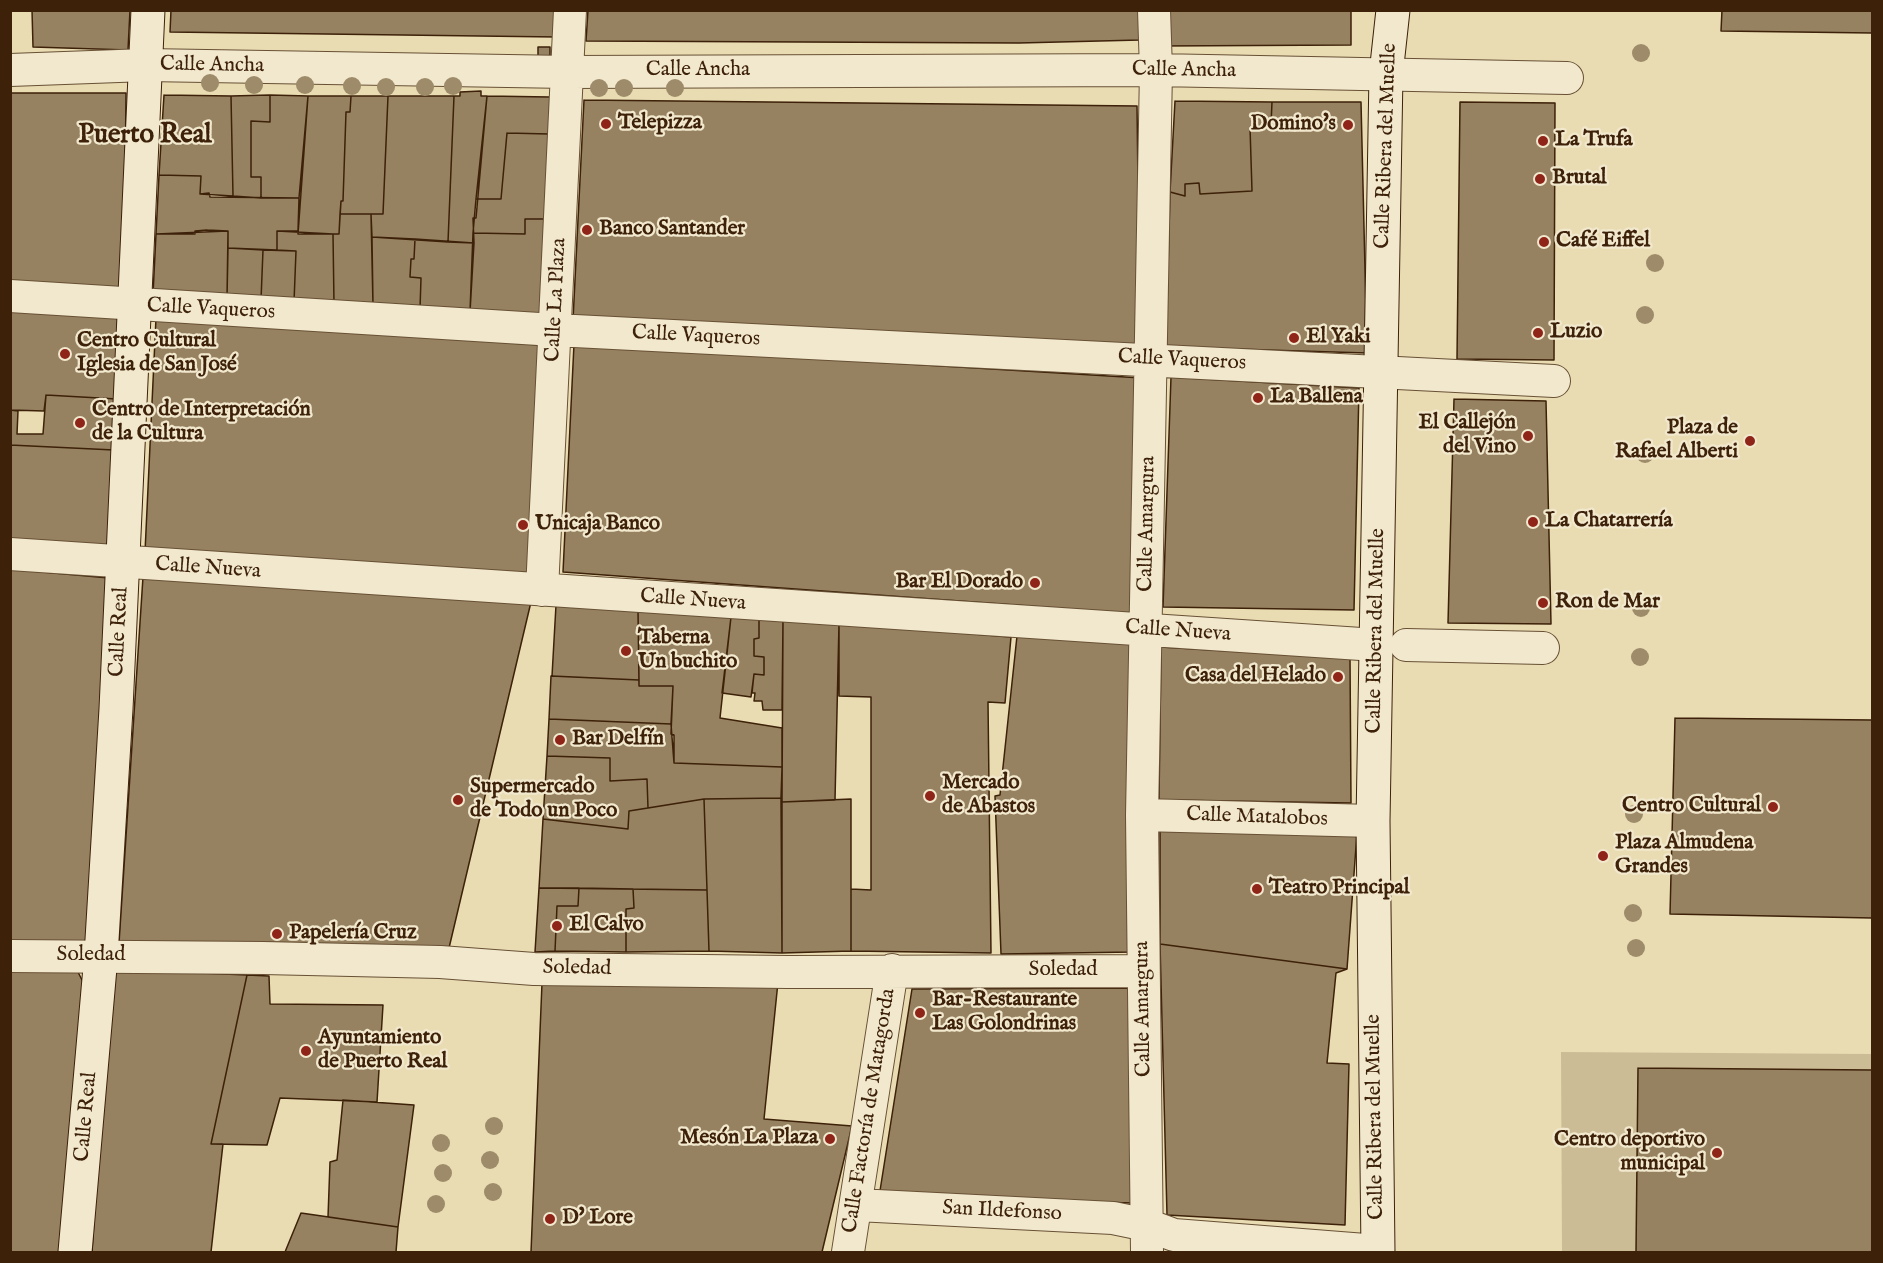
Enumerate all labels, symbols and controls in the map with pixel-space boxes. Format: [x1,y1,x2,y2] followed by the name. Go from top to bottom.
[1371,43,1403,249] street label: Calle Ribera del Muelle
[160,52,264,80] street label: Calle Ancha
[1132,57,1236,85] street label: Calle Ancha
[646,58,750,84] street label: Calle Ancha
[618,111,702,137] place label: Telepizza
[1250,112,1336,138] place label: Domino's
[599,117,613,131] marker: Telepizza
[1341,118,1355,132] marker: Domino's
[78,120,212,152] district label: Puerto Real
[1555,128,1633,154] place label: La Trufa
[1536,134,1550,148] marker: La Trufa
[1552,166,1607,192] place label: Brutal
[1533,172,1547,186] marker: Brutal
[599,217,745,243] place label: Banco Santander
[580,223,594,237] marker: Banco Santander
[1556,229,1650,255] place label: Café Eiffel
[1537,235,1551,249] marker: Café Eiffel
[541,237,573,363] street label: Calle La Plaza
[146,294,276,326] street label: Calle Vaqueros
[1550,320,1602,346] place label: Luzio
[631,321,761,353] street label: Calle Vaqueros
[1306,325,1371,351] place label: El Yaki
[1531,326,1545,340] marker: Luzio
[77,329,237,379] place label: Centro Cultural Iglesia de San José
[1287,331,1301,345] marker: El Yaki
[1117,345,1247,377] street label: Calle Vaqueros
[58,347,72,361] marker: Centro Cultural Iglesia de San José
[1270,385,1363,411] place label: La Ballena
[1251,391,1265,405] marker: La Ballena
[92,398,311,448] place label: Centro de Interpretación de la Cultura
[1419,411,1516,461] place label: El Callejón del Vino
[73,416,87,430] marker: Centro de Interpretación de la Cultura
[1615,416,1738,466] place label: Plaza de Rafael Alberti
[1521,429,1535,443] marker: El Callejón del Vino
[1743,434,1757,448] marker: Plaza de Rafael Alberti
[1134,456,1162,592] street label: Calle Amargura
[1545,509,1673,535] place label: La Chatarrería
[535,512,660,538] place label: Unicaja Banco
[1526,515,1540,529] marker: La Chatarrería
[516,518,530,532] marker: Unicaja Banco
[1363,528,1391,734] street label: Calle Ribera del Muelle
[154,553,262,585] street label: Calle Nueva
[895,570,1023,596] place label: Bar El Dorado
[1028,576,1042,590] marker: Bar El Dorado
[639,585,747,617] street label: Calle Nueva
[105,586,135,678] street label: Calle Real
[1555,590,1660,616] place label: Ron de Mar
[1536,596,1550,610] marker: Ron de Mar
[1124,616,1232,648] street label: Calle Nueva
[638,626,737,676] place label: Taberna Un buchito
[619,644,633,658] marker: Taberna Un buchito
[1185,664,1326,690] place label: Casa del Helado
[1331,670,1345,684] marker: Casa del Helado
[572,727,664,753] place label: Bar Delfín
[553,733,567,747] marker: Bar Delfín
[942,771,1035,821] place label: Mercado de Abastos
[470,775,617,825] place label: Supermercado de Todo un Poco
[923,789,937,803] marker: Mercado de Abastos
[451,793,465,807] marker: Supermercado de Todo un Poco
[1622,794,1761,820] place label: Centro Cultural
[1766,800,1780,814] marker: Centro Cultural
[1186,803,1328,833] street label: Calle Matalobos
[1615,831,1753,881] place label: Plaza Almudena Grandes
[1596,849,1610,863] marker: Plaza Almudena Grandes
[1269,876,1409,902] place label: Teatro Principal
[1250,882,1264,896] marker: Teatro Principal
[569,913,644,939] place label: El Calvo
[550,919,564,933] marker: El Calvo
[289,921,417,947] place label: Papelería Cruz
[270,927,284,941] marker: Papelería Cruz
[1130,941,1158,1077] street label: Calle Amargura
[57,943,125,969] street label: Soledad
[542,956,612,982] street label: Soledad
[1029,958,1097,984] street label: Soledad
[838,987,902,1235] street label: Calle Factoría de Matagorda
[932,988,1077,1038] place label: Bar-Restaurante Las Golondrinas
[913,1006,927,1020] marker: Bar-Restaurante Las Golondrinas
[1362,1014,1390,1220] street label: Calle Ribera del Muelle
[318,1026,447,1076] place label: Ayuntamiento de Puerto Real
[299,1044,313,1058] marker: Ayuntamiento de Puerto Real
[71,1071,103,1163] street label: Calle Real
[680,1126,818,1152] place label: Mesón La Plaza
[1554,1128,1705,1178] place label: Centro deportivo municipal
[823,1132,837,1146] marker: Mesón La Plaza
[1710,1146,1724,1160] marker: Centro deportivo municipal
[942,1196,1062,1228] street label: San Ildefonso
[562,1206,633,1232] place label: D' Lore
[543,1212,557,1226] marker: D' Lore

